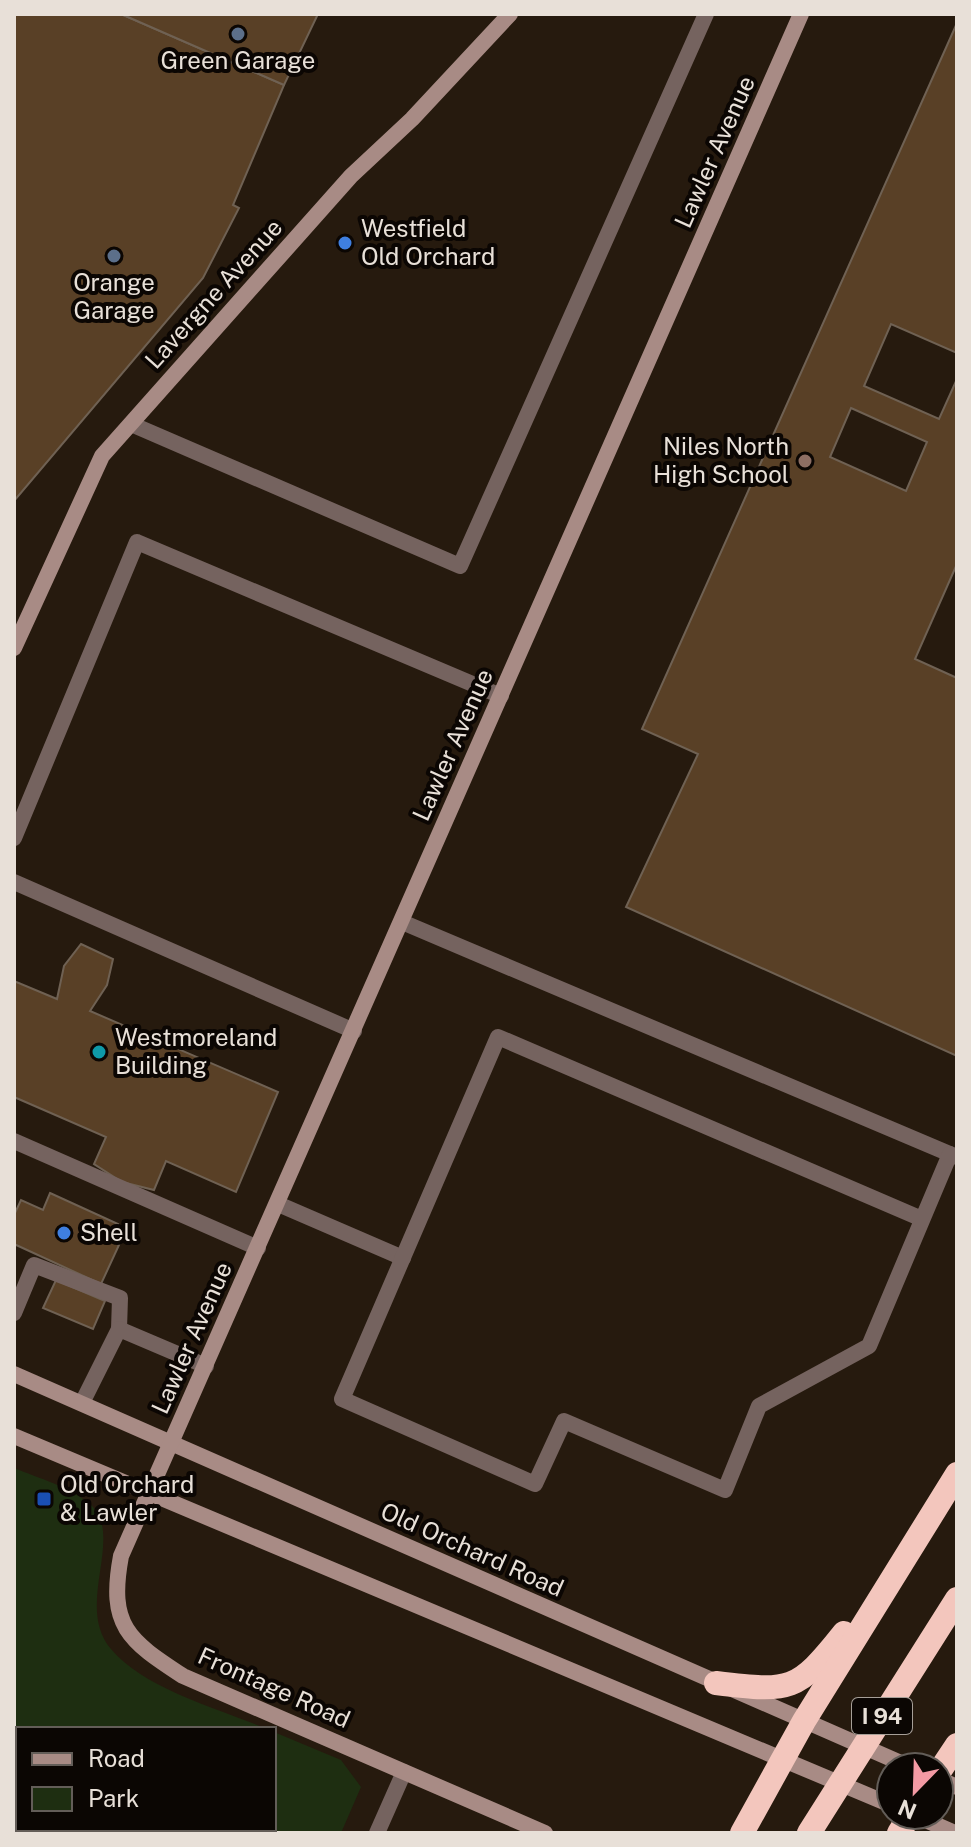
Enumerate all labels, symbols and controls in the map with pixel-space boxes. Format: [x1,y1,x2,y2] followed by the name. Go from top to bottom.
[229,25,247,43] marker: Green Garage
[161,46,315,74] place label: Green Garage
[668,71,760,232] street label: Lawler Avenue
[139,213,288,374] street label: Lavergne Avenue
[361,214,495,270] place label: Westfield Old Orchard
[336,234,354,252] marker: Westfield Old Orchard
[105,247,123,265] marker: Orange Garage
[73,268,155,324] place label: Orange Garage
[653,432,789,488] place label: Niles North High School
[796,452,814,470] marker: Niles North High School
[406,664,498,825] street label: Lawler Avenue
[115,1023,277,1079] place label: Westmoreland Building
[90,1043,108,1061] marker: Westmoreland Building
[80,1218,138,1246] place label: Shell
[55,1224,73,1242] marker: Shell
[145,1257,237,1418] street label: Lawler Avenue
[60,1470,194,1526] place label: Old Orchard & Lawler
[35,1490,53,1508] marker: Old Orchard & Lawler
[377,1496,568,1602] street label: Old Orchard Road
[194,1641,355,1733] street label: Frontage Road
[852,1698,912,1734] road number: I 94
[16,1727,276,1831] legend
[88,1744,145,1772] text: Road
[875,1751,955,1831] north arrow
[88,1784,139,1812] text: Park
[894,1794,920,1825] text: N

